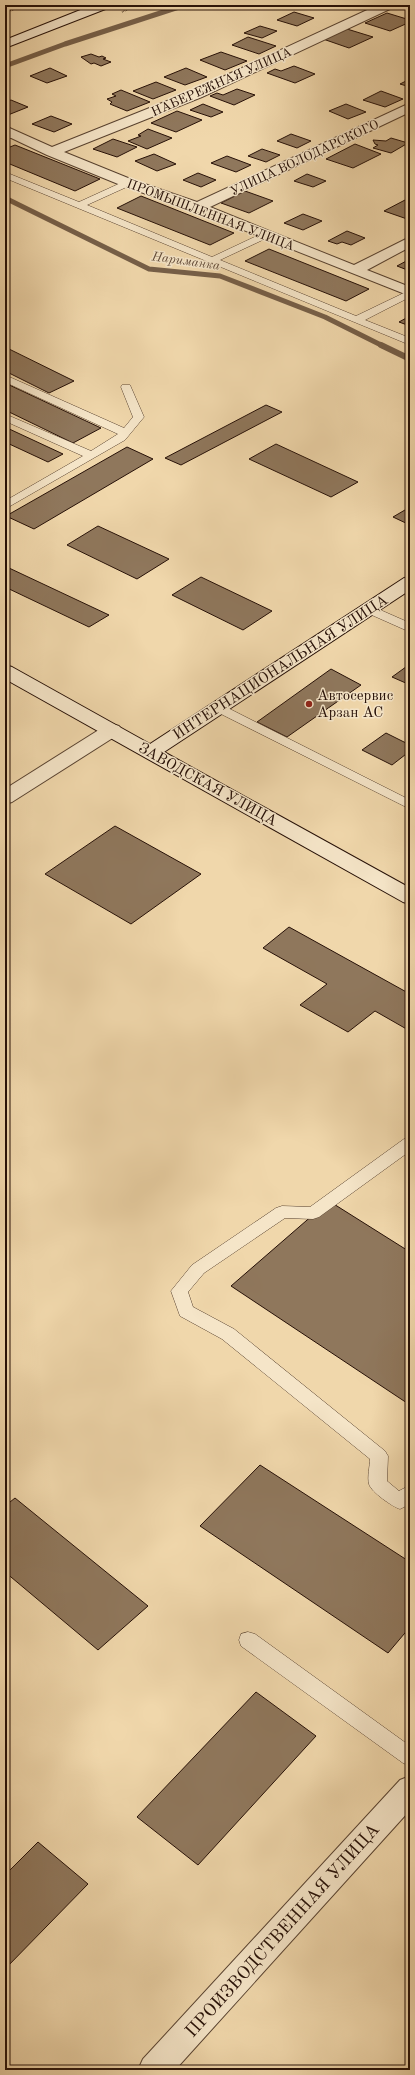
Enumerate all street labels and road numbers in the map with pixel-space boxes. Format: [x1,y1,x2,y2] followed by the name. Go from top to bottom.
[149,45,294,119] street label: НАБЕРЕЖНАЯ УЛИЦА
[228,118,381,199] street label: УЛИЦА ВОЛОДАРСКОГО
[125,177,296,253] street label: ПРОМЫШЛЕННАЯ УЛИЦА
[171,593,391,743] street label: ИНТЕРНАЦИОНАЛЬНАЯ УЛИЦА
[135,741,280,830] street label: ЗАВОДСКАЯ УЛИЦА
[182,1820,383,2041] street label: ПРОИЗВОДСТВЕННАЯ УЛИЦА

